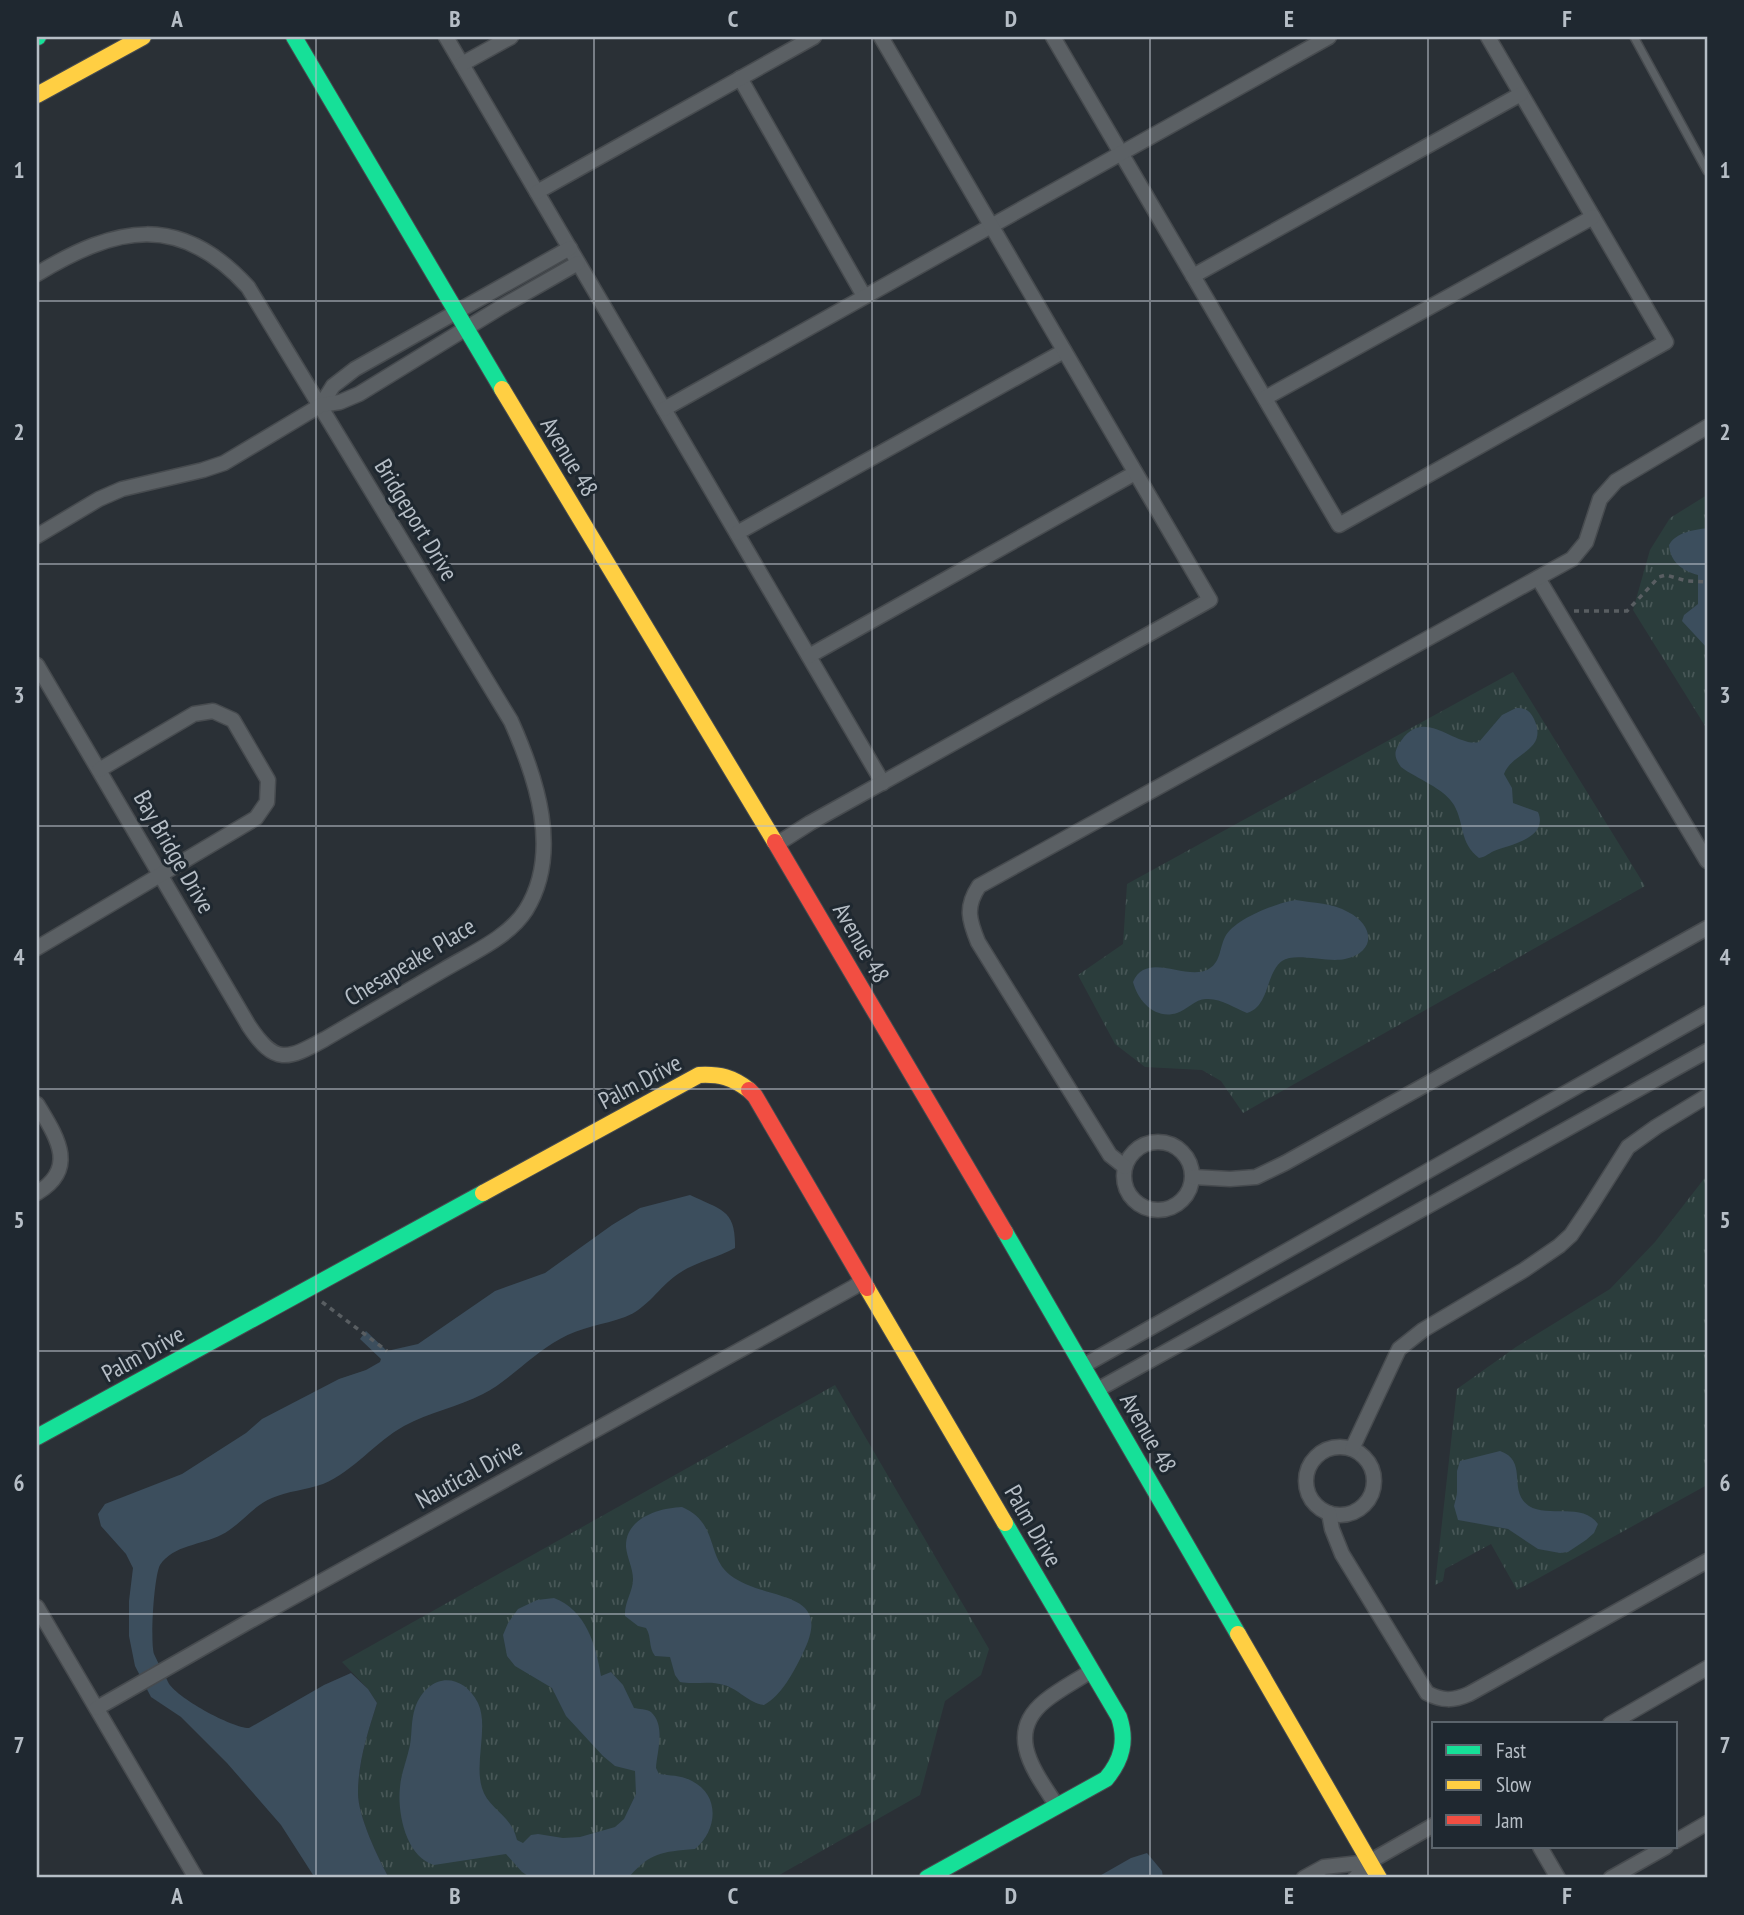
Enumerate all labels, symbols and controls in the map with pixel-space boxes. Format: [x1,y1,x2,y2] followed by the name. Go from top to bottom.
[170,4,183,33] text: A
[449,4,461,33] text: B
[728,4,739,33] text: C
[1005,4,1017,33] text: D
[1284,4,1294,33] text: E
[1562,4,1572,33] text: F
[14,155,25,184] text: 1
[1720,155,1731,184] text: 1
[534,411,605,502] street label: Avenue 48
[14,417,25,446] text: 2
[1720,417,1731,446] text: 2
[368,453,465,586] street label: Bridgeport Drive
[14,680,25,709] text: 3
[1720,680,1731,709] text: 3
[127,785,222,919] street label: Bay Bridge Drive
[826,897,897,988] street label: Avenue 48
[339,910,481,1013] street label: Chesapeake Place
[14,942,25,971] text: 4
[1720,942,1731,971] text: 4
[593,1047,687,1116] street label: Palm Drive
[14,1205,25,1234] text: 5
[1720,1205,1731,1234] text: 5
[96,1318,190,1389] street label: Palm Drive
[1113,1387,1184,1478] street label: Avenue 48
[410,1432,528,1516] street label: Nautical Drive
[14,1468,25,1497] text: 6
[1720,1468,1731,1497] text: 6
[998,1479,1069,1572] street label: Palm Drive
[1432,1722,1678,1848] legend
[14,1730,25,1759] text: 7
[1720,1730,1731,1759] text: 7
[1496,1737,1526,1764] text: Fast
[1496,1771,1532,1798] text: Slow
[1495,1807,1523,1834] text: Jam
[170,1881,183,1910] text: A
[449,1881,461,1910] text: B
[728,1881,739,1910] text: C
[1005,1881,1017,1910] text: D
[1284,1881,1294,1910] text: E
[1562,1881,1572,1910] text: F

